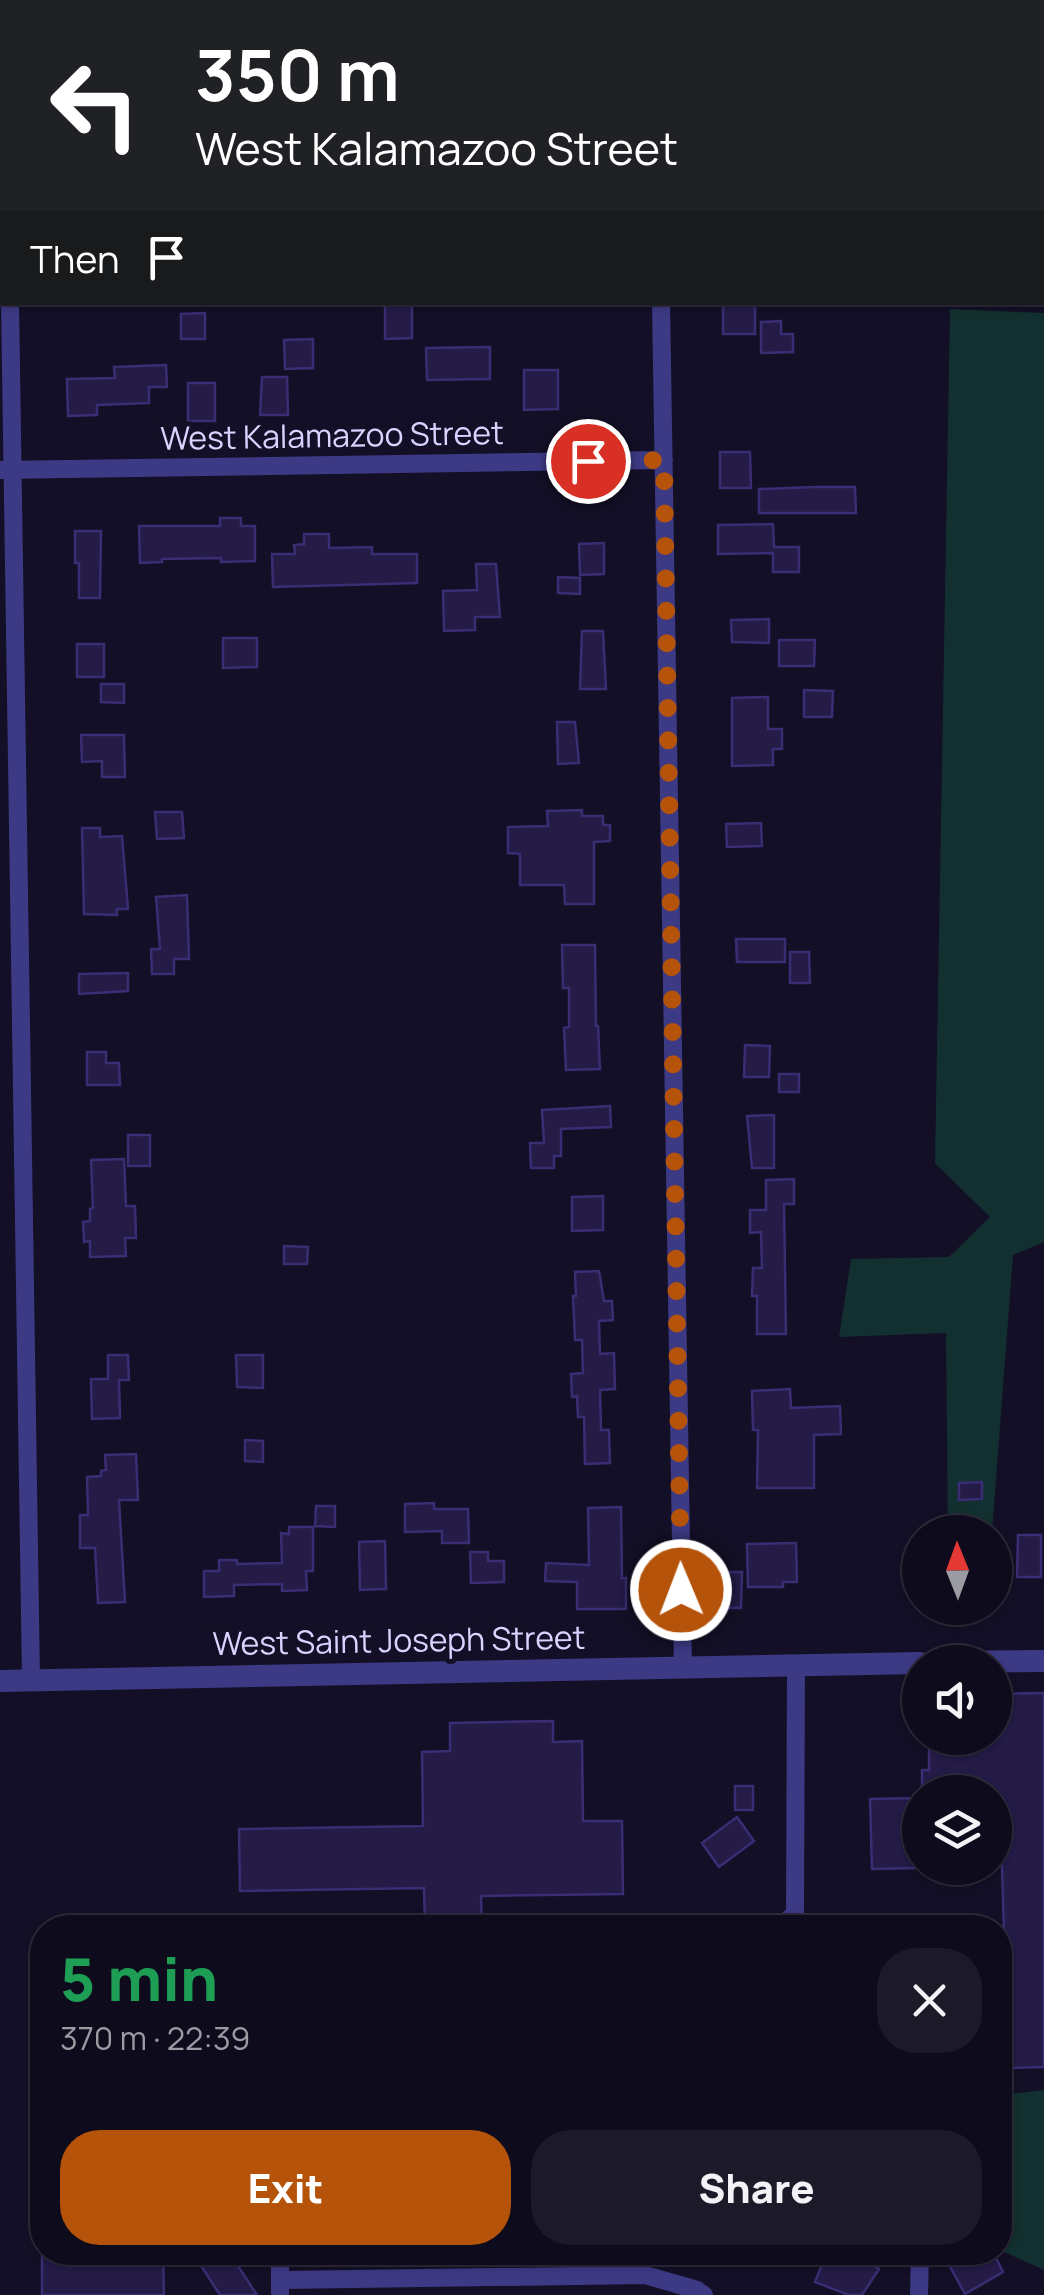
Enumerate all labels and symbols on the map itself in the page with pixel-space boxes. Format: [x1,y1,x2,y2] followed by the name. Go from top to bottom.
[160,410,504,460] street label: West Kalamazoo Street
[546,419,631,504] pin
[902,1515,1012,1625] north arrow
[629,1538,733,1642] position arrow
[212,1615,586,1665] street label: West Saint Joseph Street

